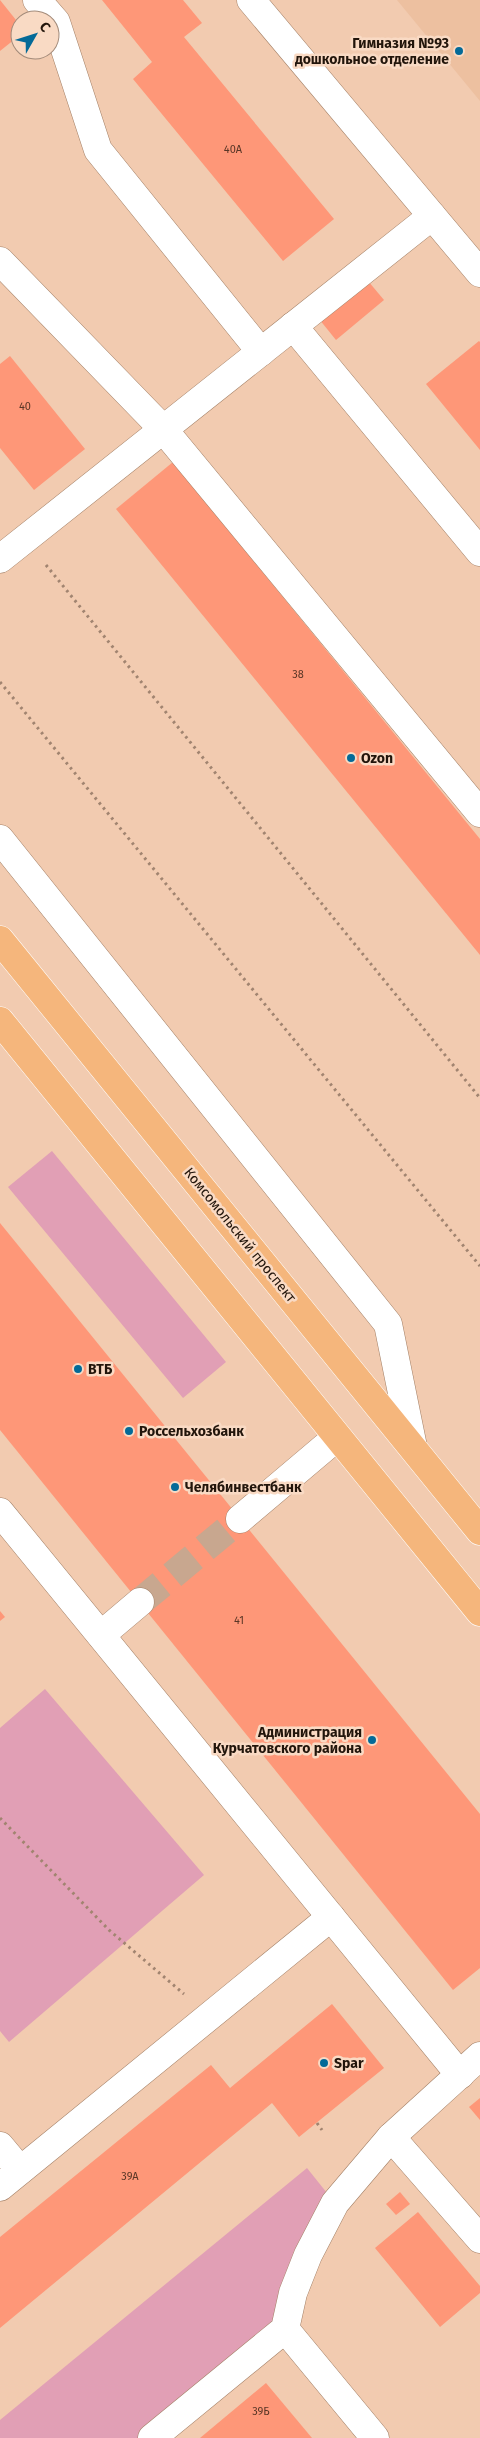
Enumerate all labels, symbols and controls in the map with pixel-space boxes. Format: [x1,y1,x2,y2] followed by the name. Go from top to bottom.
[10,10,60,60] north arrow
[36,19,54,36] text: С
[295,35,449,68] place label: Гимназия №93 дошкольное отделение
[453,45,465,57] marker: Гимназия №93 дошкольное отделение
[224,143,243,156] house number: 40А
[19,400,31,413] house number: 40
[292,668,304,681] house number: 38
[361,750,393,767] place label: Ozon
[345,752,357,764] marker: Ozon
[180,1164,300,1306] street label: Комсомольский проспект
[88,1361,113,1378] place label: ВТБ
[72,1363,84,1375] marker: ВТБ
[139,1423,244,1440] place label: Россельхозбанк
[123,1425,135,1437] marker: Россельхозбанк
[185,1479,302,1496] place label: Челябинвестбанк
[169,1481,181,1493] marker: Челябинвестбанк
[234,1614,244,1627] house number: 41
[213,1724,362,1757] place label: Администрация Курчатовского района
[366,1734,378,1746] marker: Администрация Курчатовского района
[334,2055,364,2072] place label: Spar
[318,2057,330,2069] marker: Spar
[121,2170,139,2183] house number: 39А
[252,2405,270,2418] house number: 39Б

